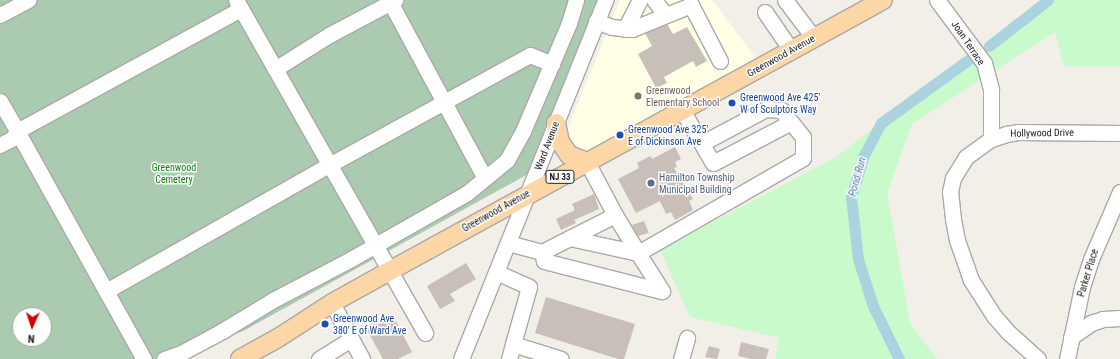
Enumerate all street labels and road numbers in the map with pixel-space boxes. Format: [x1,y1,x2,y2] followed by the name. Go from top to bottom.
[949,18,987,68] street label: Joan Terrace
[745,32,817,80] street label: Greenwood Avenue
[532,120,562,172] street label: Ward Avenue
[1010,126,1074,140] street label: Hollywood Drive
[545,170,575,184] road number: NJ 33
[460,187,532,235] street label: Greenwood Avenue
[1075,247,1101,299] street label: Parker Place

